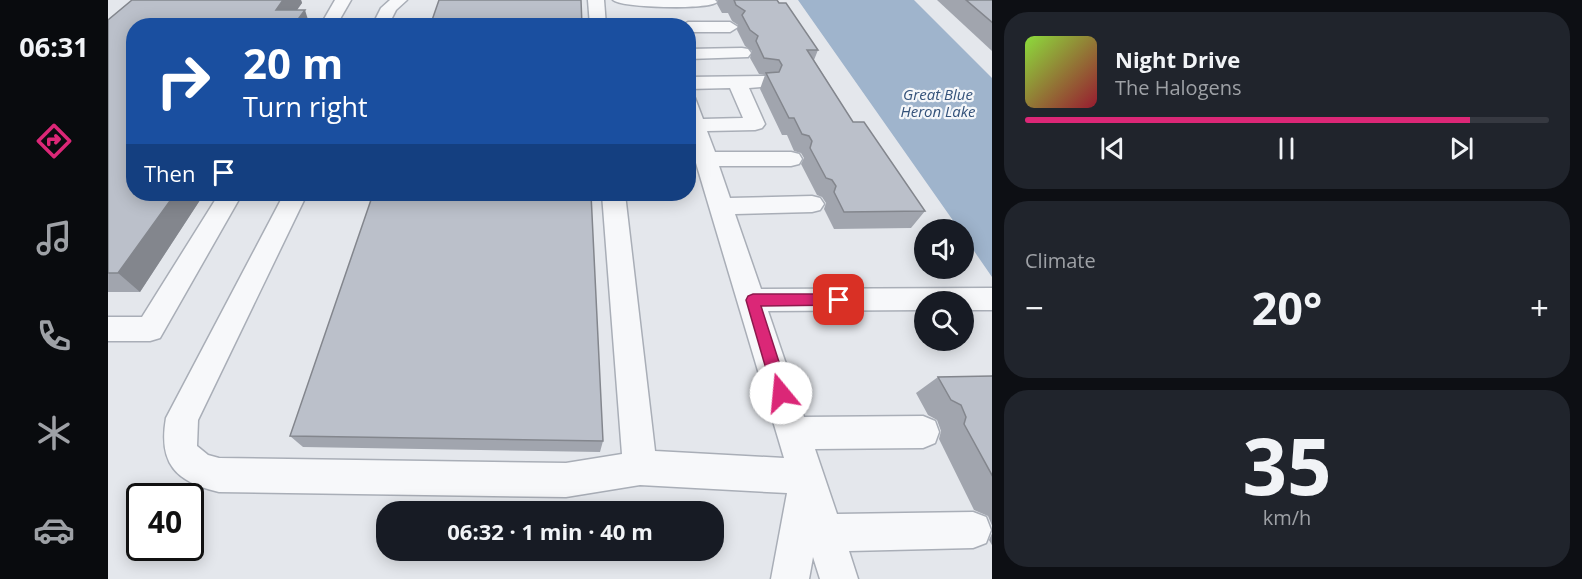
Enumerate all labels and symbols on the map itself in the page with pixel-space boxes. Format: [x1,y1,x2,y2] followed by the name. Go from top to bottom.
[900,84,976,121] water label: Great Blue Heron Lake
[813,274,864,325] pin
[749,361,813,425] position arrow
[126,483,204,561] speed limit sign: 40

